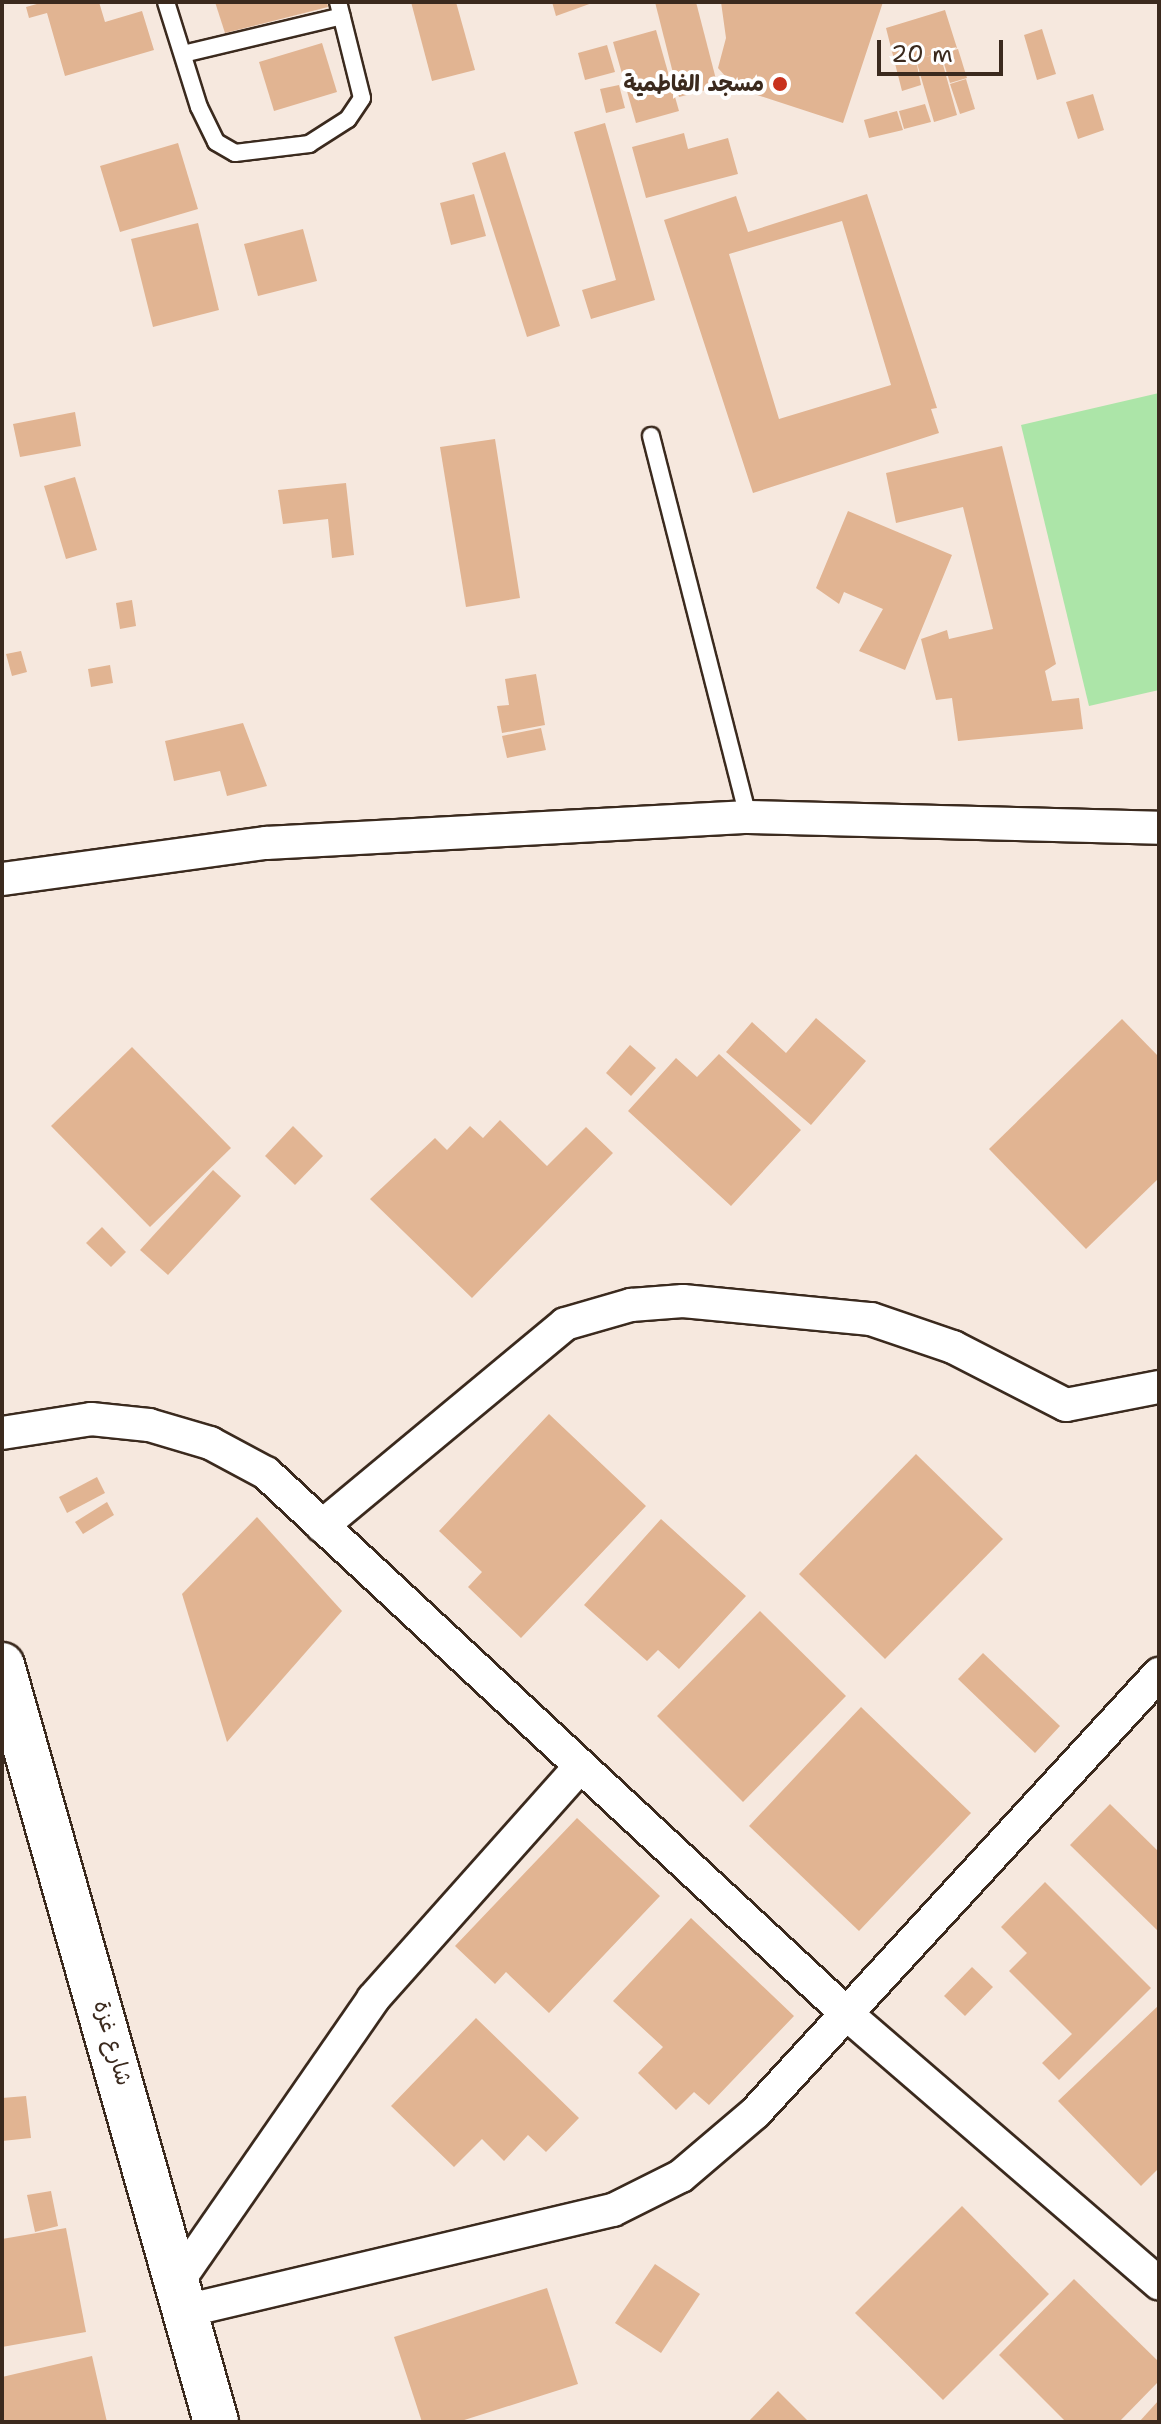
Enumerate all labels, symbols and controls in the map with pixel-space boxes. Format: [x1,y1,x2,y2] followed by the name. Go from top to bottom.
[881,24,1007,74] scale bar
[891,38,953,70] text: 20 m
[624,71,764,97] place label: مسجد الفاطمية
[771,75,789,93] marker: مسجد الفاطمية
[88,1997,138,2089] street label: شارع غزة

